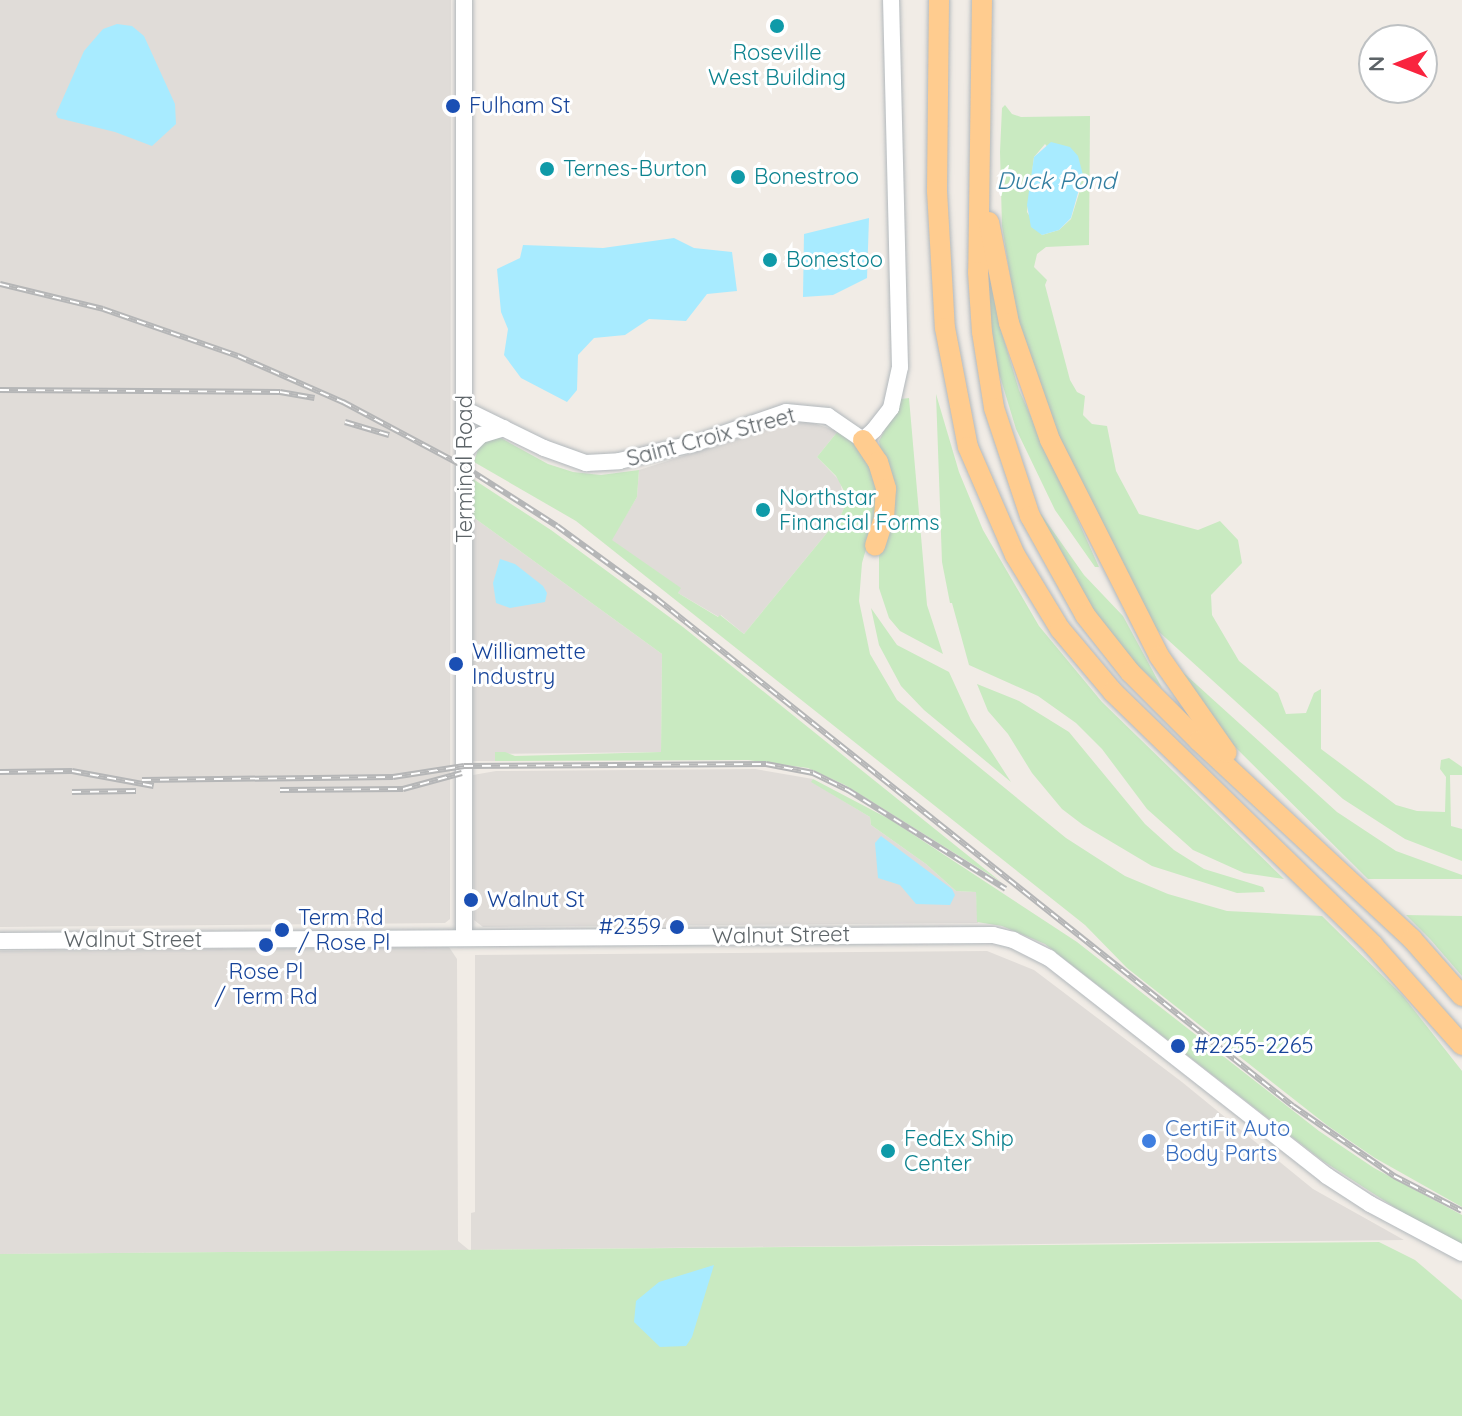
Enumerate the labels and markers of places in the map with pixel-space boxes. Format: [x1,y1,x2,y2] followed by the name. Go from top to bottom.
[768,17,786,35] marker: Roseville West Building
[708,39,846,90] place label: Roseville West Building
[469,93,570,119] place label: Fulham St
[444,97,462,115] marker: Fulham St
[563,156,707,182] place label: Ternes-Burton
[538,160,556,178] marker: Ternes-Burton
[754,164,859,190] place label: Bonestroo
[729,168,747,186] marker: Bonestroo
[786,247,883,273] place label: Bonestoo
[761,251,779,269] marker: Bonestoo
[779,484,940,536] place label: Northstar Financial Forms
[754,501,772,519] marker: Northstar Financial Forms
[472,638,586,690] place label: Williamette Industry
[447,655,465,673] marker: Williamette Industry
[487,887,585,913] place label: Walnut St
[462,891,480,909] marker: Walnut St
[298,904,390,956] place label: Term Rd / Rose Pl
[599,914,661,940] place label: #2359
[668,918,686,936] marker: #2359
[273,921,291,939] marker: Term Rd / Rose Pl
[257,936,275,954] marker: Rose Pl / Term Rd
[214,958,318,1010] place label: Rose Pl / Term Rd
[1194,1033,1314,1059] place label: #2255-2265
[1169,1037,1187,1055] marker: #2255-2265
[1165,1115,1290,1166] place label: CertiFit Auto Body Parts
[904,1125,1014,1176] place label: FedEx Ship Center
[1140,1132,1158,1150] marker: CertiFit Auto Body Parts
[879,1142,897,1160] marker: FedEx Ship Center

